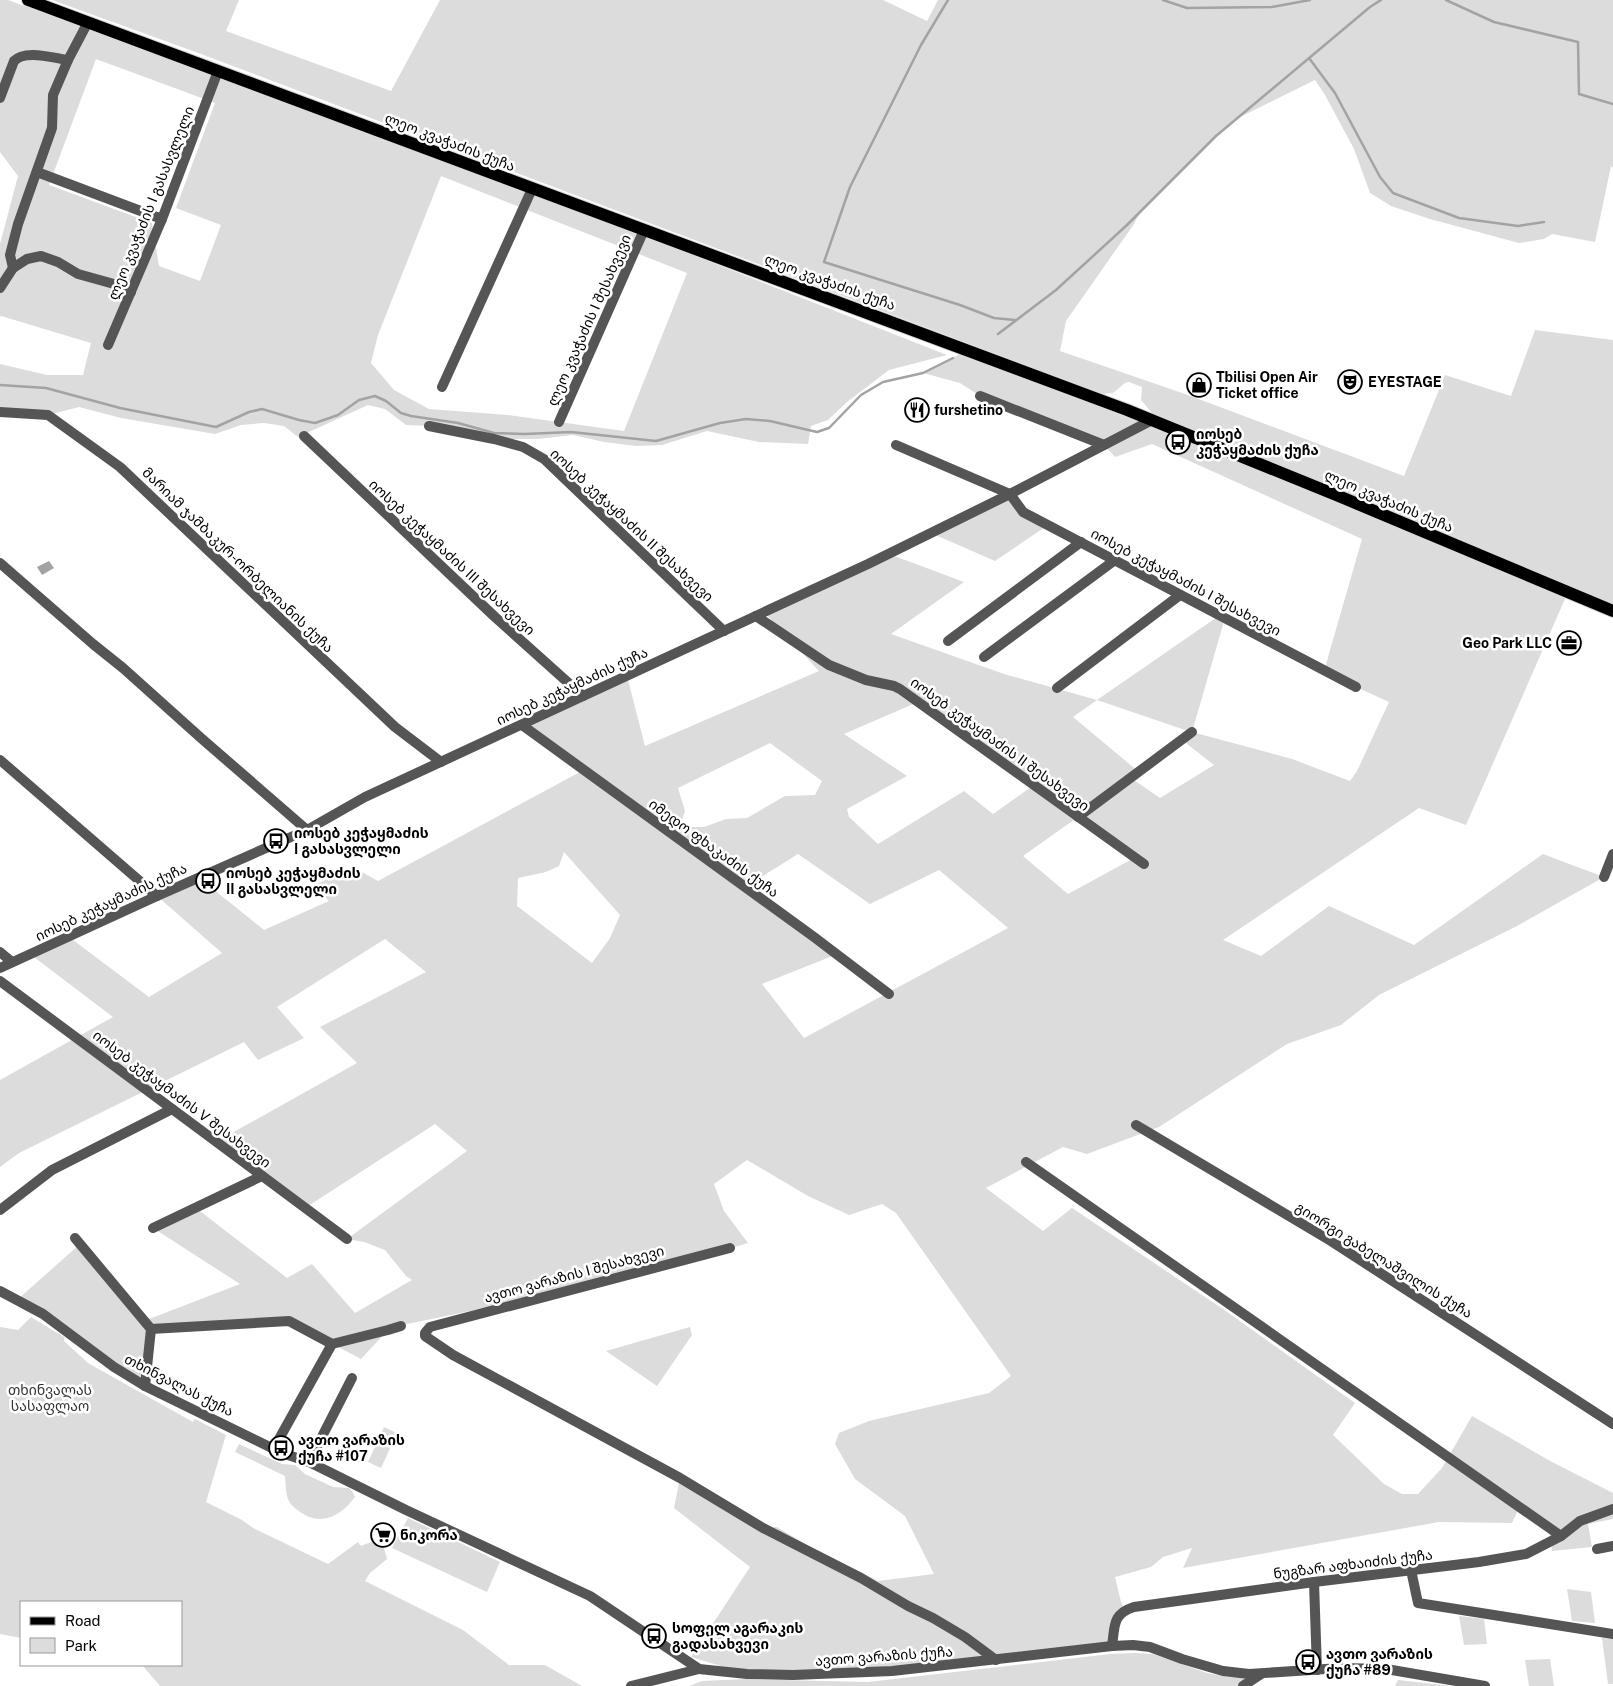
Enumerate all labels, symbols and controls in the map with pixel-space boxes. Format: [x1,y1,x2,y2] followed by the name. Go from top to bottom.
[105,104,198,303] street label: ლეო კვაჭაძის I გასასვლელი
[382,110,517,175] street label: ლეო კვაჭაძის ქუჩა
[544,232,635,409] street label: ლეო კვაჭაძის I შესახვევი
[762,251,898,314] street label: ლეო კვაჭაძის ქუჩა
[1216,369,1318,401] place label: Tbilisi Open Air Ticket office
[1337,369,1363,395] theatre icon: EYESTAGE
[1186,372,1212,398] shop icon: Tbilisi Open Air Ticket office
[1368,374,1442,390] place label: EYESTAGE
[904,397,930,423] restaurant icon: furshetino
[934,402,1003,418] place label: furshetino
[1196,426,1319,459] place label: იოსებ კეჭაყმაძის ქუჩა
[1165,429,1191,455] bus stop icon: იოსებ კეჭაყმაძის ქუჩა
[547,445,717,605] street label: იოსებ კეჭაყმაძის II შესახვევი
[139,464,337,657] street label: მარიამ ჯამბაკურ-ორბელიანის ქუჩა
[1322,467,1456,536] street label: ლეო კვაჭაძის ქუჩა
[365,476,538,639] street label: იოსებ კეჭაყმაძის III შესახვევი
[1088,525,1284,640] street label: იოსებ კეჭაყმაძის I შესახვევი
[1556,630,1582,656] office icon: Geo Park LLC
[1462,635,1552,651] place label: Geo Park LLC
[494,644,651,729] street label: იოსებ კეჭაყმაძის ქუჩა
[907,674,1092,815] street label: იოსებ კეჭაყმაძის II შესახვევი
[645,796,782,901] street label: იმედო ფხაკაძის ქუჩა
[294,825,429,858] place label: იოსებ კეჭაყმაძის I გასასვლელი
[263,828,289,854] bus stop icon: იოსებ კეჭაყმაძის I გასასვლელი
[33,860,190,945] street label: იოსებ კეჭაყმაძის ქუჩა
[226,865,361,898] place label: იოსებ კეჭაყმაძის II გასასვლელი
[195,868,221,894] bus stop icon: იოსებ კეჭაყმაძის II გასასვლელი
[89,1027,274,1172] street label: იოსებ კეჭაყმაძის V შესახვევი
[1292,1199,1475,1322] street label: გიორგი გაბელაშვილის ქუჩა
[482,1242,666,1307] street label: ავთო ვარაზის I შესახვევი
[121,1351,236,1420] street label: თხინვალას ქუჩა
[8,1382,92,1415] park label: თხინვალას სასაფლაო
[298,1432,405,1465] place label: ავთო ვარაზის ქუჩა #107
[268,1435,294,1461] bus stop icon: ავთო ვარაზის ქუჩა #107
[370,1522,396,1548] supermarket icon: ნიკორა
[400,1527,458,1544] place label: ნიკორა
[1272,1546,1434,1583] street label: ნუგზარ აფხაიძის ქუჩა
[20,1601,182,1666] legend
[65,1612,101,1629] text: Road
[672,1620,803,1653] place label: სოფელ აგარაკის გადასახვევი
[641,1623,667,1649] bus stop icon: სოფელ აგარაკის გადასახვევი
[65,1637,97,1654] text: Park
[815,1643,953,1670] street label: ავთო ვარაზის ქუჩა
[1326,1646,1433,1679] place label: ავთო ვარაზის ქუჩა #89
[1295,1649,1321,1675] bus stop icon: ავთო ვარაზის ქუჩა #89

